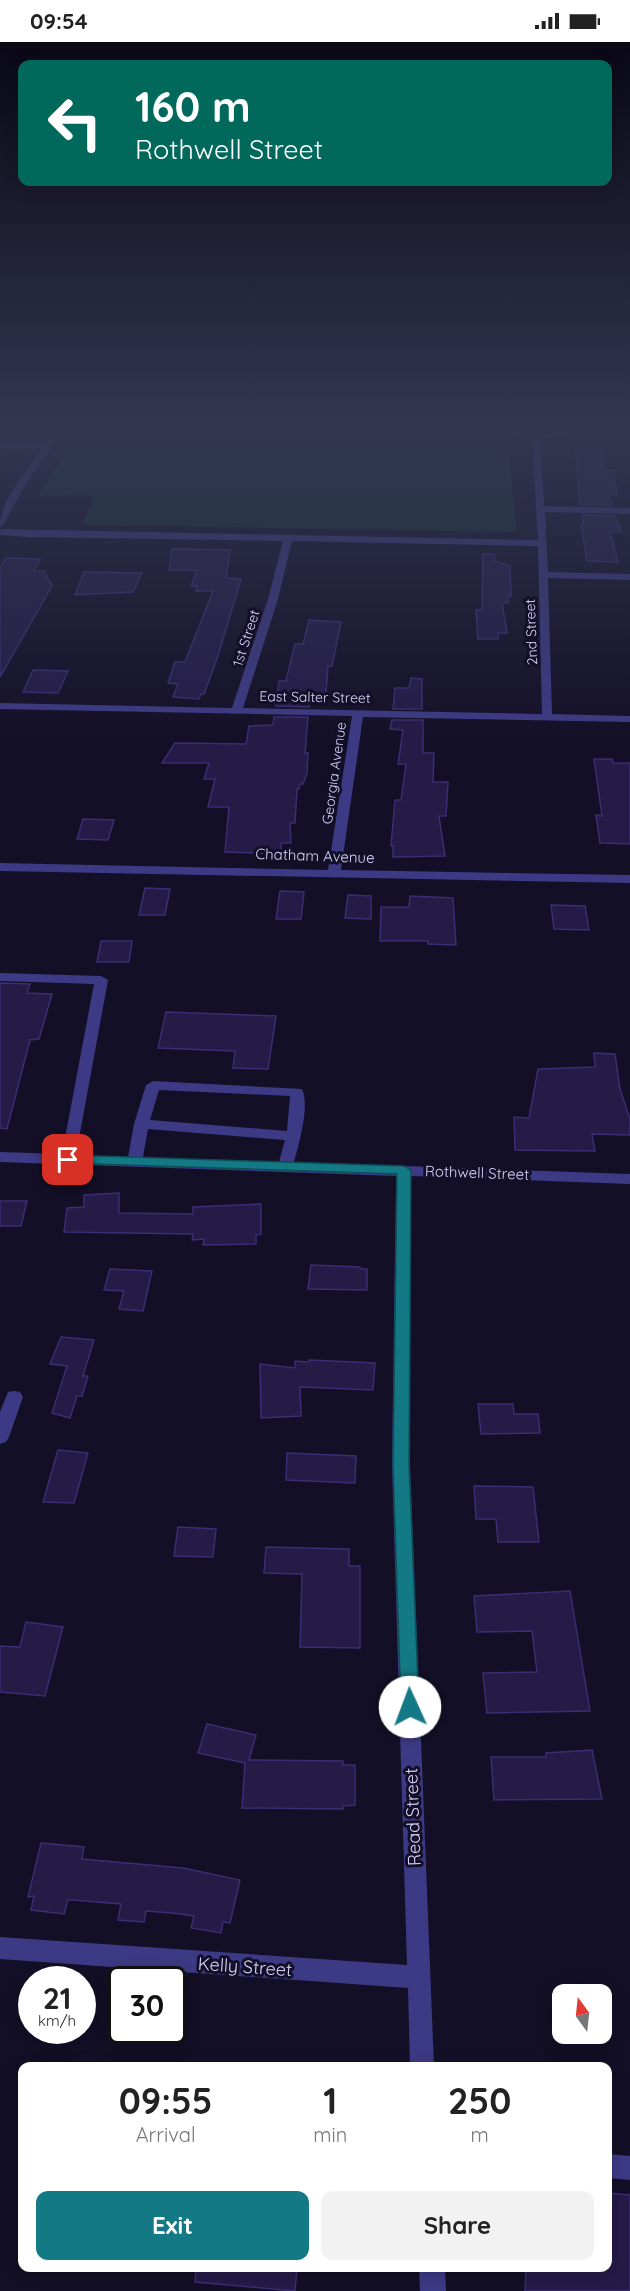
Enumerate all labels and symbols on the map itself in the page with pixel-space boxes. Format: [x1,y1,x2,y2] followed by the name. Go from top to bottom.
[521,598,541,666] street label: 2nd Street
[228,607,264,669] street label: 1st Street
[259,687,371,707] street label: East Salter Street
[318,721,350,825] street label: Georgia Avenue
[255,844,375,867] street label: Chatham Avenue
[42,1134,93,1185] pin
[425,1161,530,1184] street label: Rothwell Street
[378,1675,442,1739] position arrow
[399,1768,426,1866] street label: Read Street
[197,1952,293,1981] street label: Kelly Street
[108,1966,186,2044] speed limit sign: 30
[552,1984,612,2044] north arrow

